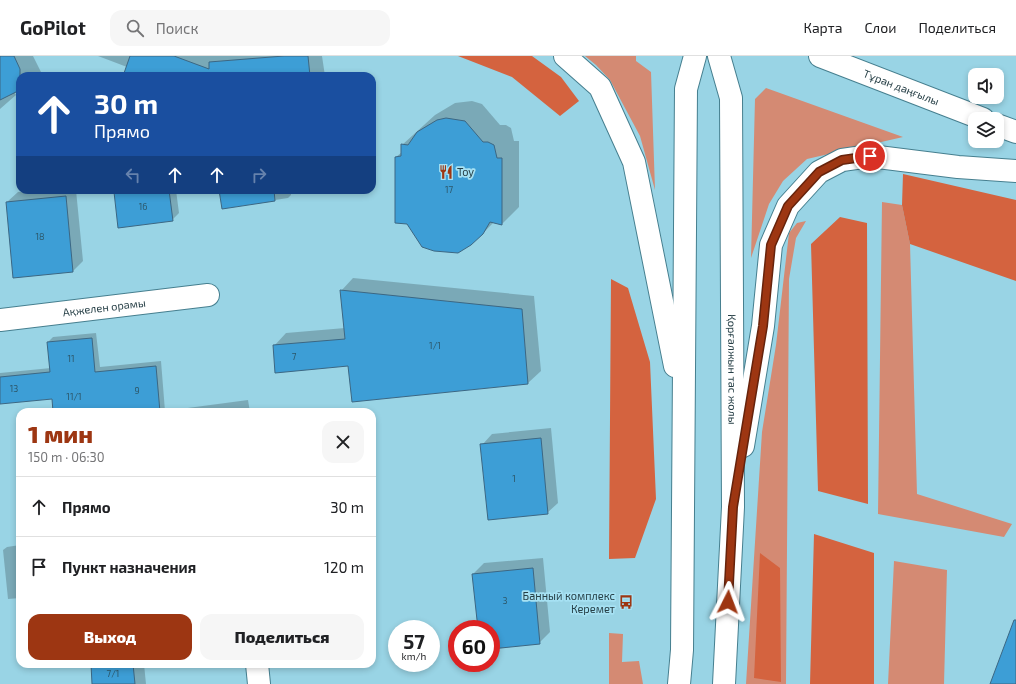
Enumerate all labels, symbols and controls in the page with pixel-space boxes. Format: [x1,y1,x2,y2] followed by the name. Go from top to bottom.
[110,10,390,46] search box
[20,16,86,39] text: GoPilot
[124,17,146,39] icon: search
[156,19,199,37] text: Поиск
[803,19,842,36] text: Карта
[864,19,896,36] text: Слои
[918,19,996,36] text: Поделиться
[862,66,941,107] street label: Тұран даңғылы
[968,68,1004,148] map controls
[968,68,1004,104] button: sound
[94,86,158,120] text: 30 m
[28,88,80,140] icon: ahead
[968,112,1004,148] button: layers
[94,120,150,142] text: Прямо
[853,139,887,173] pin
[859,145,881,167] icon: arrive
[122,164,144,186] icon: left
[164,164,186,186] icon: ahead
[206,164,228,186] icon: ahead
[248,164,270,186] icon: right
[438,164,454,180] restaurant icon: Toy
[457,165,474,178] place label: Toy
[445,184,453,195] house number: 17
[139,201,147,212] house number: 16
[35,231,45,242] house number: 18
[62,296,146,318] street label: Ақжелен орамы
[726,314,740,425] street label: Қорғалжын тас жолы
[429,340,441,351] house number: 1/1
[292,351,297,362] house number: 7
[67,353,75,364] house number: 11
[10,383,18,394] house number: 13
[134,385,140,396] house number: 9
[66,391,82,402] house number: 11/1
[28,419,93,448] text: 1 мин
[322,421,364,463] button: close
[28,449,105,465] text: 150 m · 06:30
[512,473,516,484] house number: 1
[28,496,50,518] icon: ahead
[62,498,111,516] text: Прямо
[330,498,364,516] text: 30 m
[28,556,50,578] icon: arrive
[62,558,196,576] text: Пункт назначения
[324,558,364,576] text: 120 m
[707,581,749,623] position arrow
[523,589,616,615] place label: Банный комплекс Керемет
[618,594,634,610] bus stop icon: Банный комплекс Керемет
[502,595,508,606] house number: 3
[28,614,192,660] button: Выход
[200,614,364,660] button: Поделиться
[448,620,500,672] speed limit sign: 60
[403,629,425,653] text: 57
[402,650,426,662] text: km/h
[107,668,119,679] house number: 7/1

